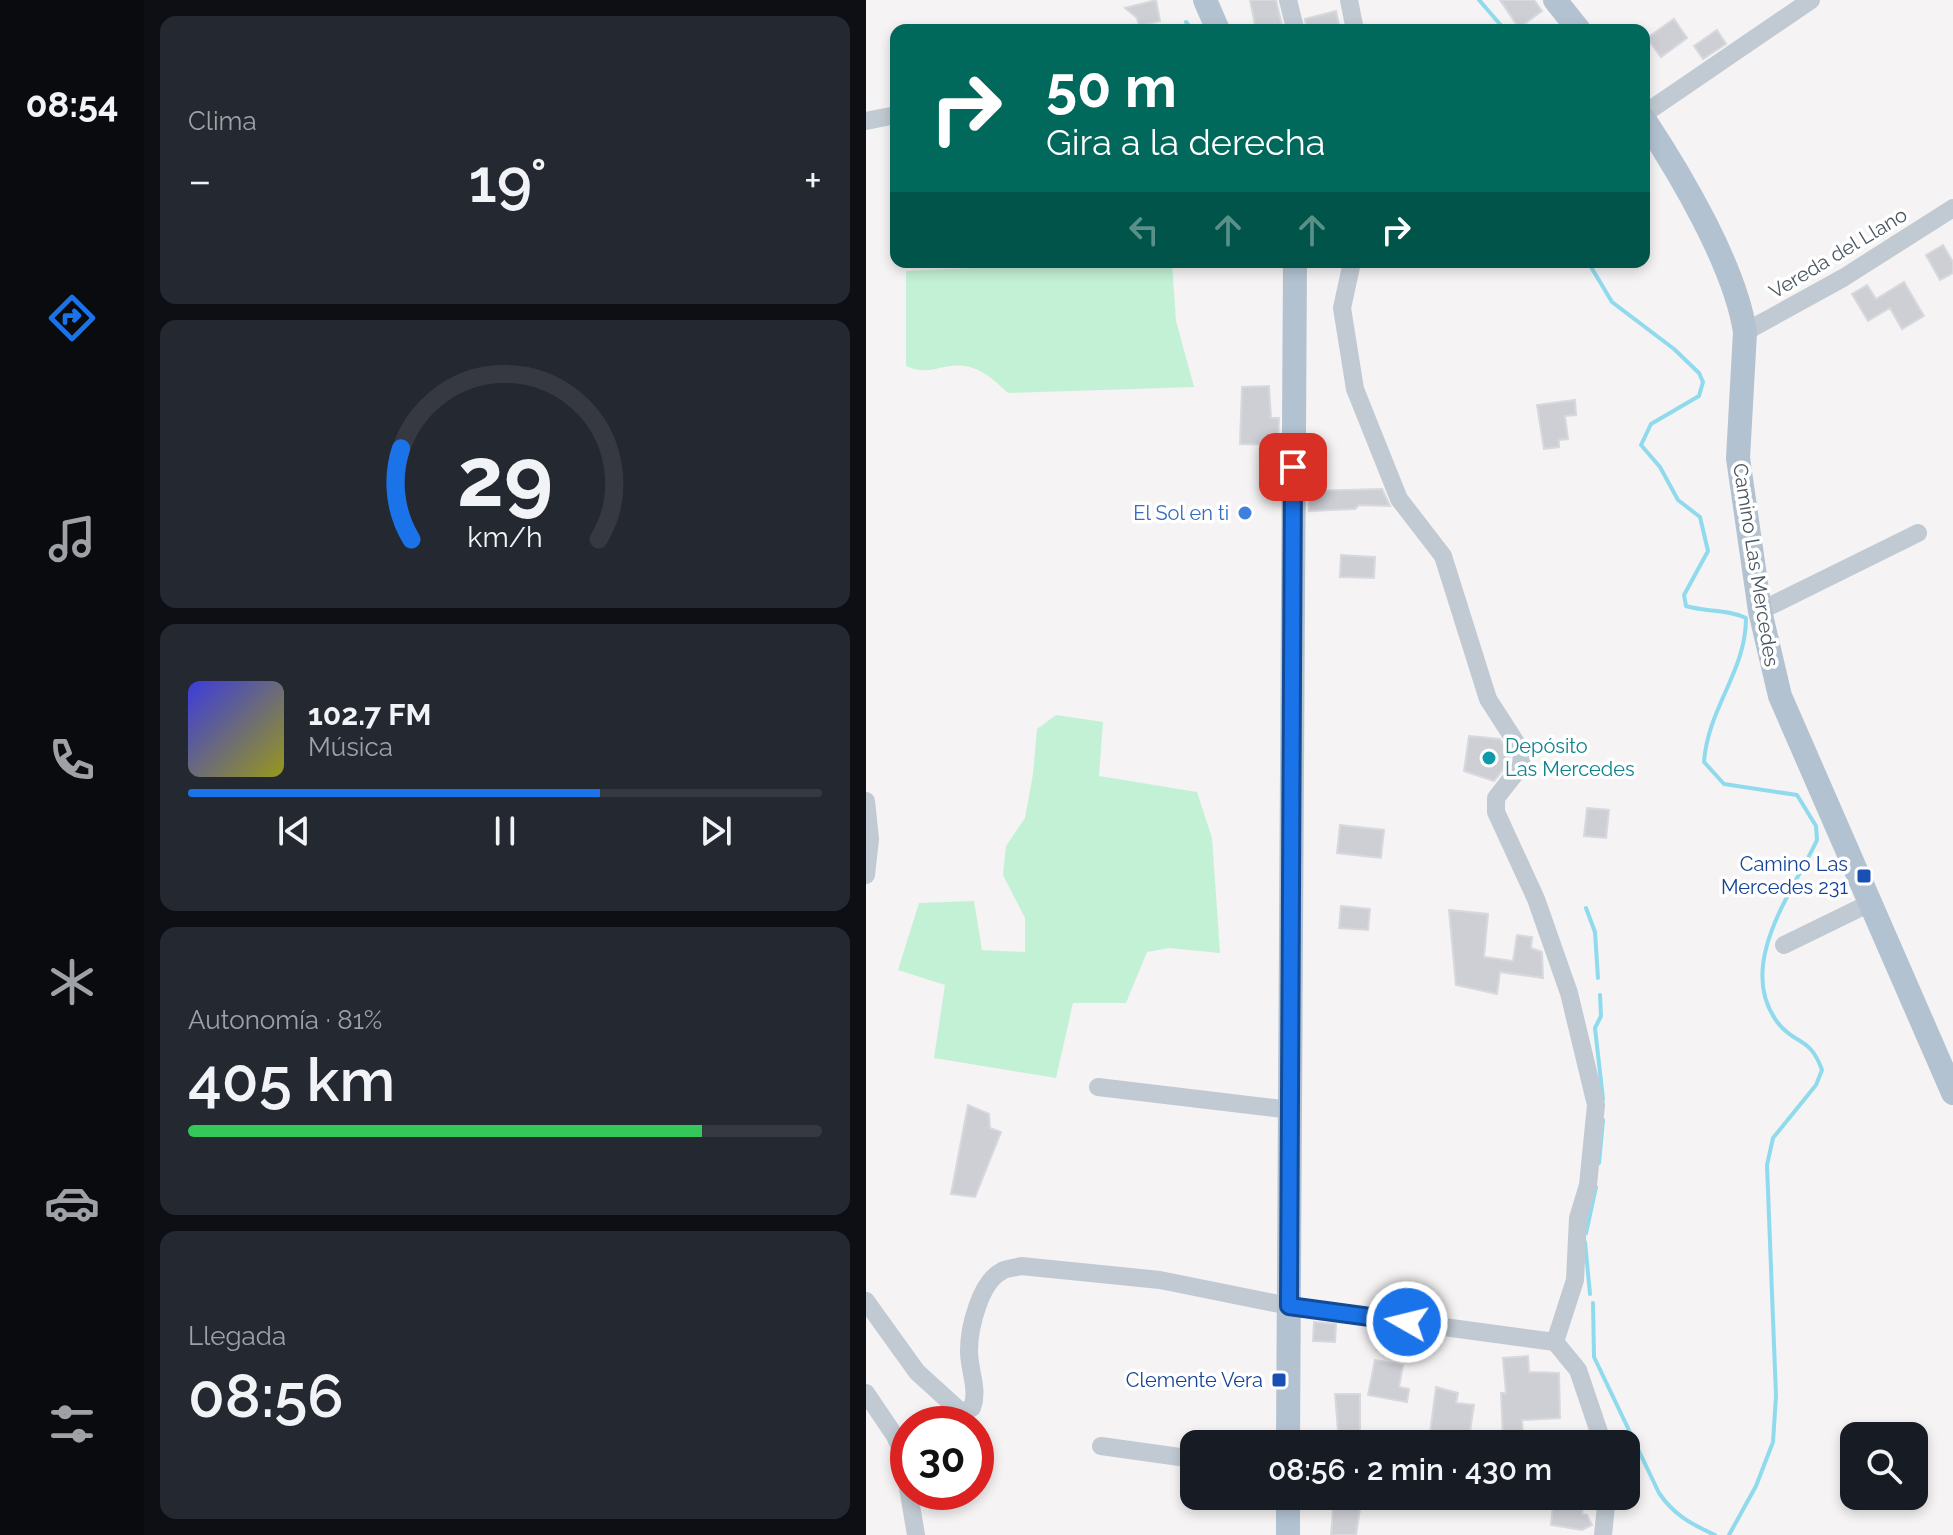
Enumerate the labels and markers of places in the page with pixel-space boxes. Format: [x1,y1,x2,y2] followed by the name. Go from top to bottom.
[1259,433,1327,501] pin
[1133,501,1229,525] place label: El Sol en ti
[1236,504,1254,522] marker: El Sol en ti
[1505,734,1635,781] place label: Depósito Las Mercedes
[1480,749,1498,767] marker: Depósito Las Mercedes
[1721,852,1848,899] place label: Camino Las Mercedes 231
[1855,867,1873,885] marker: Camino Las Mercedes 231
[1126,1368,1263,1392] place label: Clemente Vera
[1270,1371,1288,1389] marker: Clemente Vera

